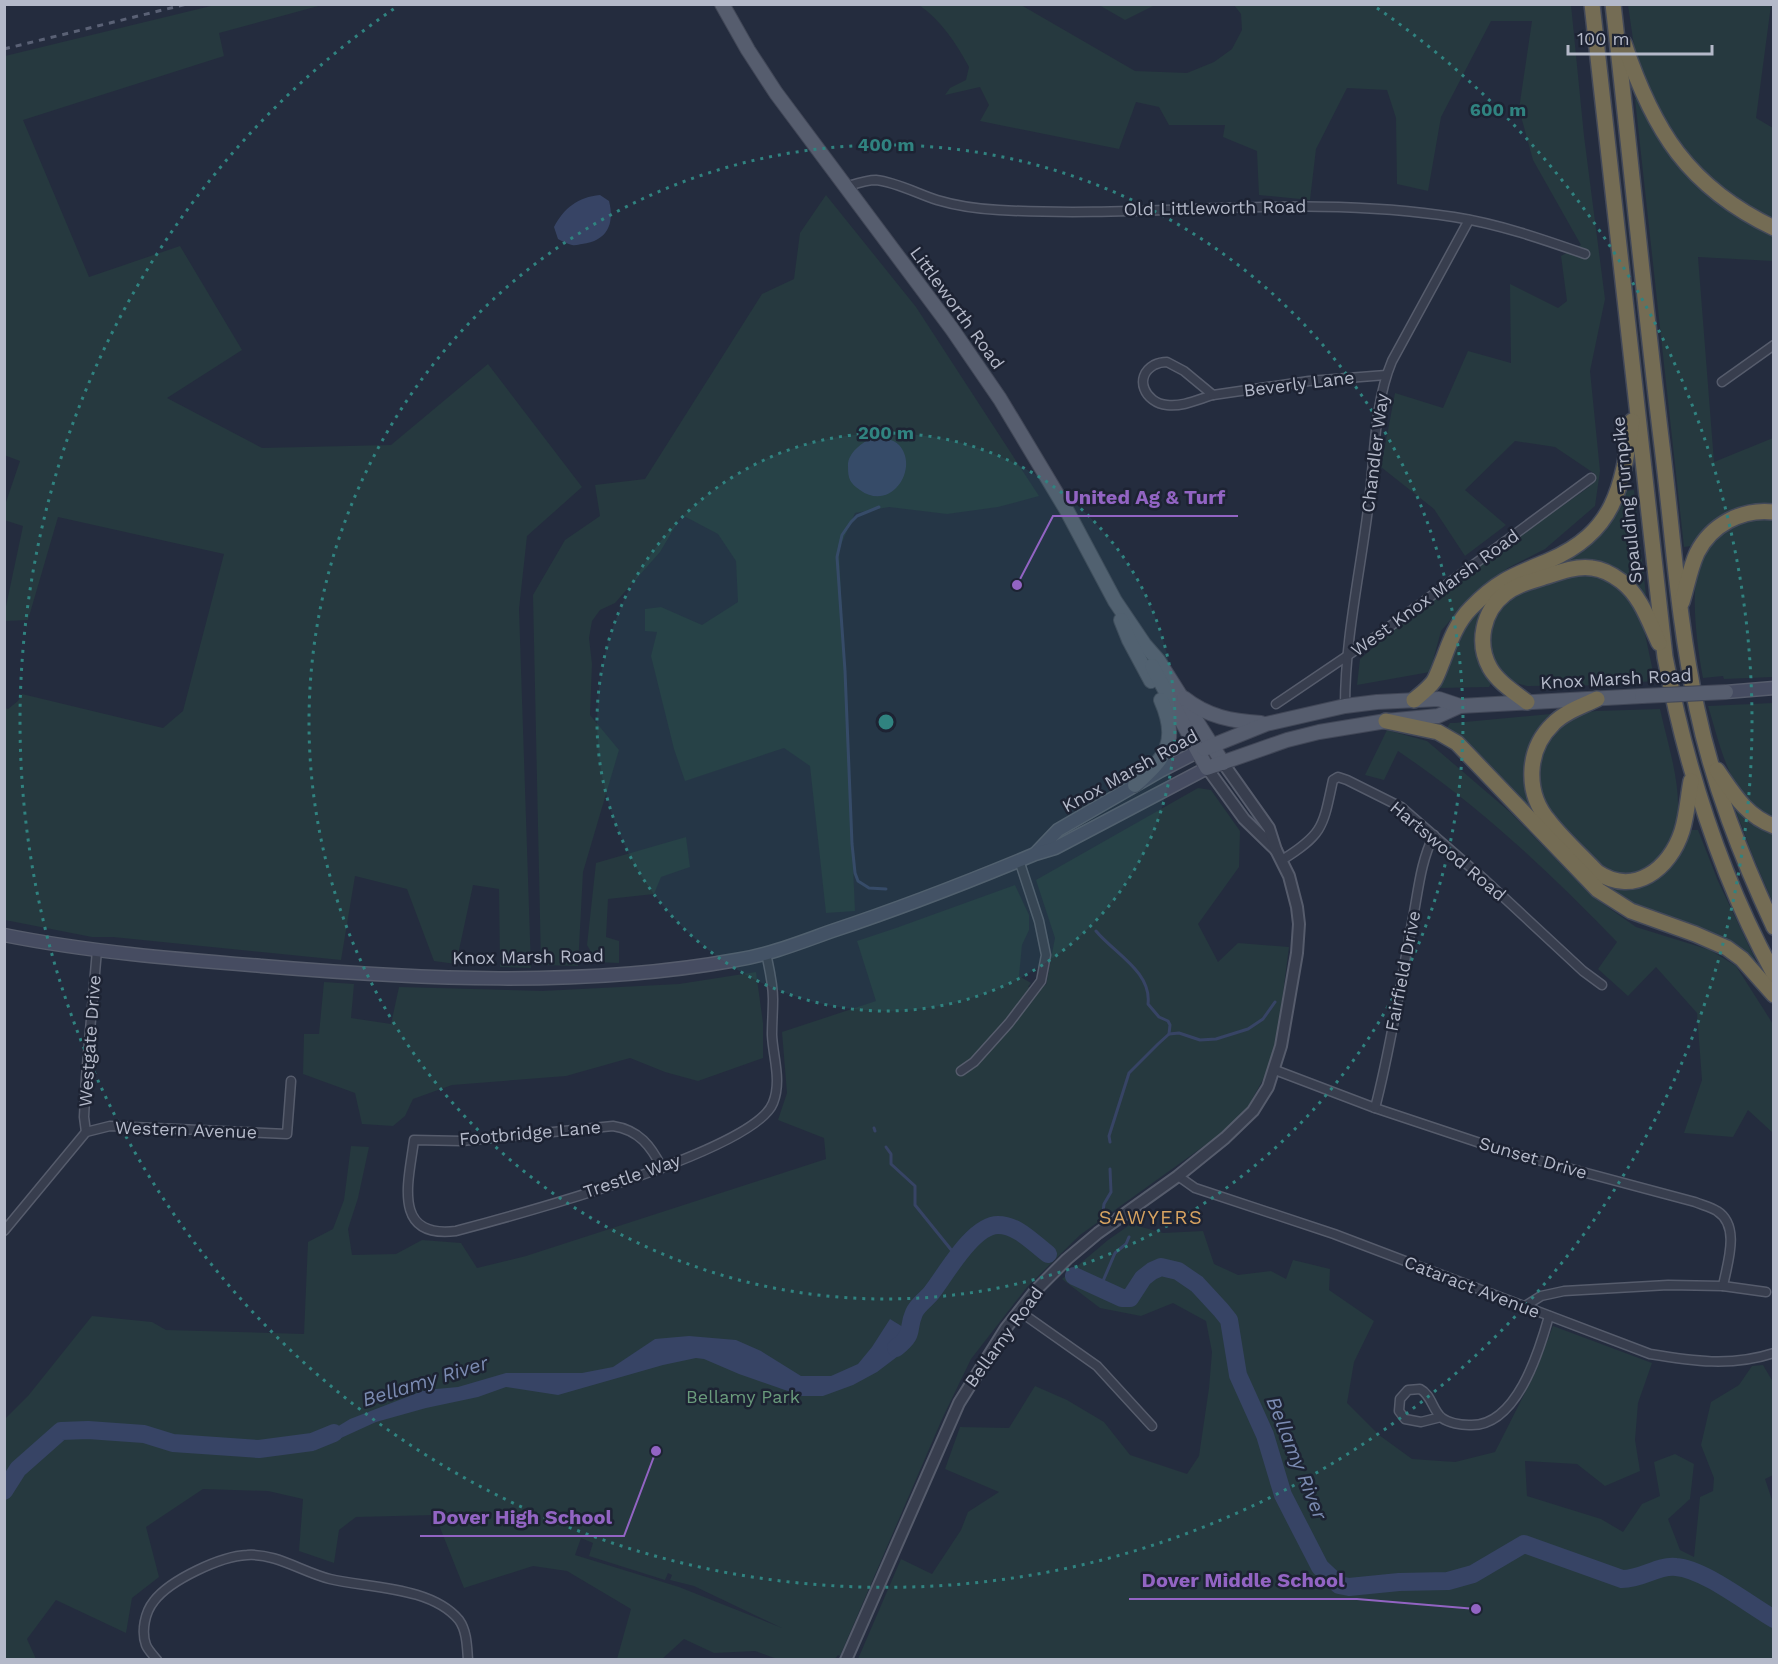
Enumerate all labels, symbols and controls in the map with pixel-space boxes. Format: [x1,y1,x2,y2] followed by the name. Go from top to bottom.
[1568,18,1712,56] scale bar
[1577,28,1630,49] text: 100 m
[1470,99,1526,120] text: 600 m
[858,134,914,155] text: 400 m
[1123,195,1307,220] street label: Old Littleworth Road
[906,242,1009,373] street label: Littleworth Road
[1242,366,1356,401] street label: Beverly Lane
[1357,391,1392,514] street label: Chandler Way
[1607,416,1646,585] street label: Spaulding Turnpike
[858,422,914,443] text: 200 m
[1053,478,1238,516] callout: United Ag & Turf
[1065,485,1226,509] text: United Ag & Turf
[1347,525,1523,660] street label: West Knox Marsh Road
[1540,664,1692,693] street label: Knox Marsh Road
[876,712,896,732] centre of rings
[1058,725,1201,817] street label: Knox Marsh Road
[1386,796,1510,905] street label: Hartswood Road
[1381,909,1424,1033] street label: Fairfield Drive
[452,945,604,968] street label: Knox Marsh Road
[74,974,105,1108] street label: Westgate Drive
[458,1116,602,1149] street label: Footbridge Lane
[115,1117,257,1142] street label: Western Avenue
[1477,1132,1590,1183] street label: Sunset Drive
[581,1149,684,1202] street label: Trestle Way
[1099,1205,1203,1229] district label: SAWYERS
[1401,1251,1543,1322] street label: Cataract Avenue
[960,1282,1047,1391] street label: Bellamy Road
[359,1350,492,1412] water label: Bellamy River
[686,1386,800,1407] park label: Bellamy Park
[1261,1393,1333,1524] water label: Bellamy River
[420,1498,624,1536] callout: Dover High School
[432,1505,612,1529] text: Dover High School
[1129,1561,1357,1599] callout: Dover Middle School
[1142,1568,1345,1592] text: Dover Middle School

